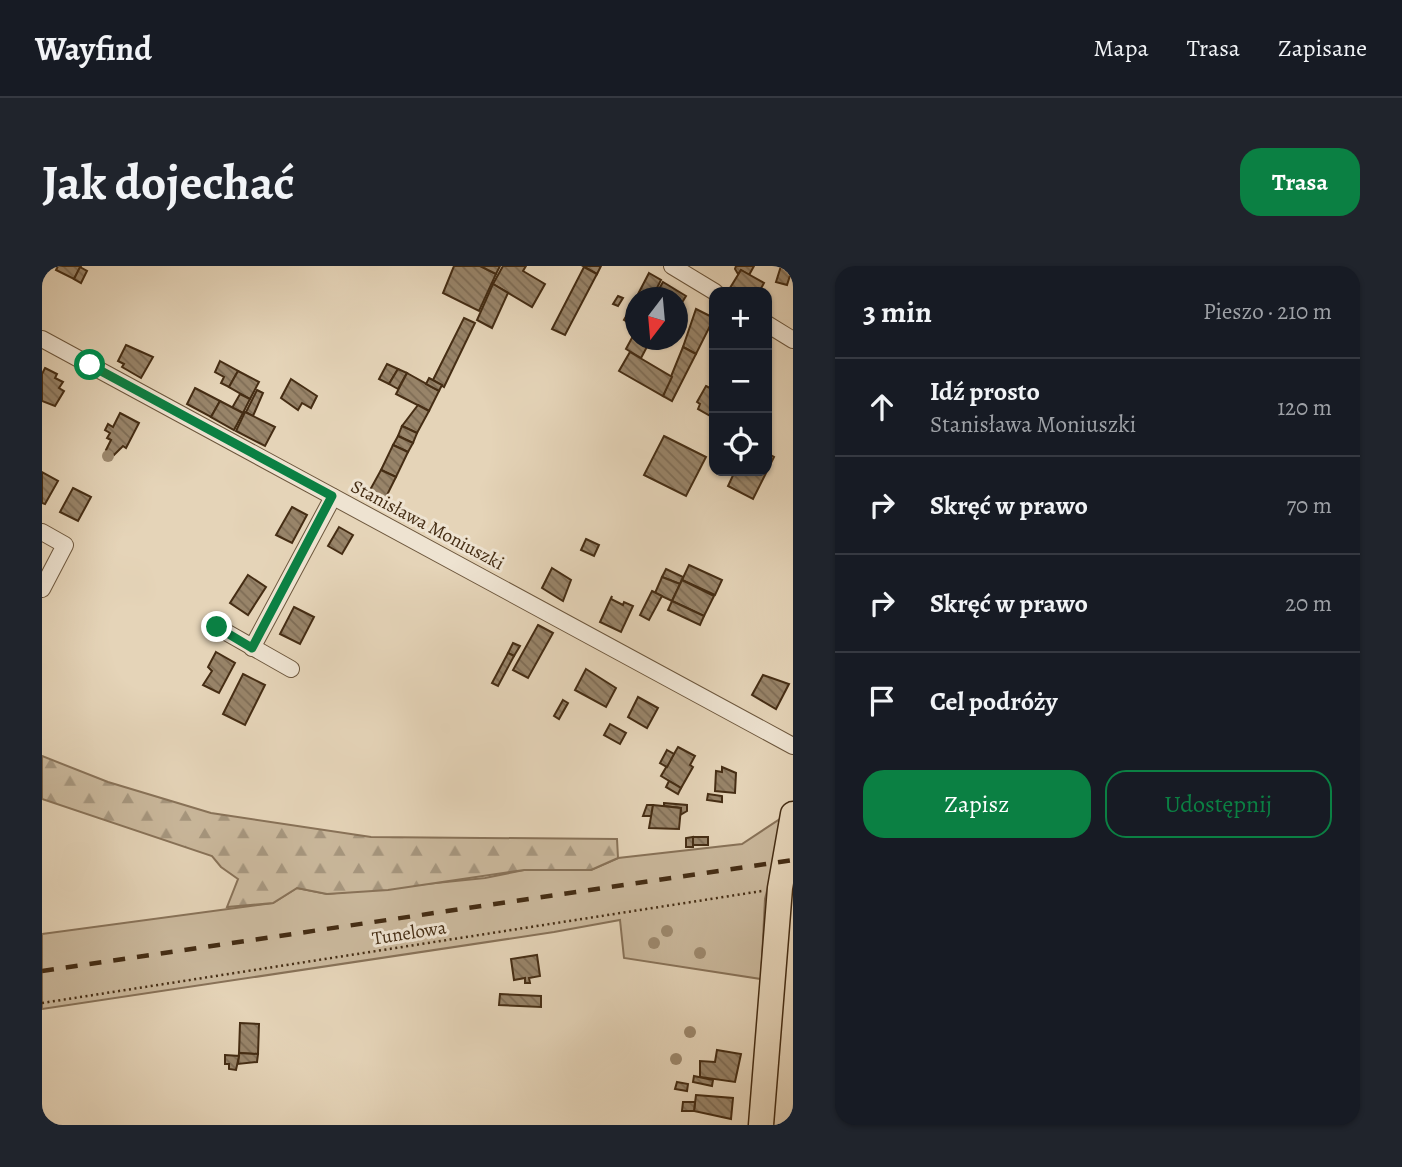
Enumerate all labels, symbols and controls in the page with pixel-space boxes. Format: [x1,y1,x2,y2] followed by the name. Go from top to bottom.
[35,26,152,71] text: Wayfind
[1094,32,1149,64] text: Mapa
[1187,32,1240,64] text: Trasa
[1278,32,1367,64] text: Zapisane
[1240,148,1360,216] button: Trasa
[42,149,295,216] text: Jak dojechać
[625,287,688,350] north arrow
[709,287,772,476] map controls
[709,287,772,350] button: +
[863,292,932,332] text: 3 min
[1203,296,1332,327] text: Pieszo · 210 m
[74,349,105,380] route start
[709,350,772,413] button: −
[930,374,1040,409] text: Idź prosto
[863,388,901,426] icon: ahead
[1277,392,1332,423] text: 120 m
[930,409,1136,440] text: Stanisława Moniuszki
[709,413,772,476] button: locate
[346,473,509,576] street label: Stanisława Moniuszki
[863,486,901,524] icon: right
[930,488,1088,523] text: Skręć w prawo
[1286,490,1332,521] text: 70 m
[863,584,901,622] icon: right
[930,586,1088,621] text: Skręć w prawo
[1285,588,1332,619] text: 20 m
[201,611,232,642] route end
[863,682,901,720] icon: arrive
[930,684,1058,719] text: Cel podróży
[863,770,1091,838] button: Zapisz
[1105,770,1332,838] button: Udostępnij
[370,914,448,952] street label: Tunelowa

